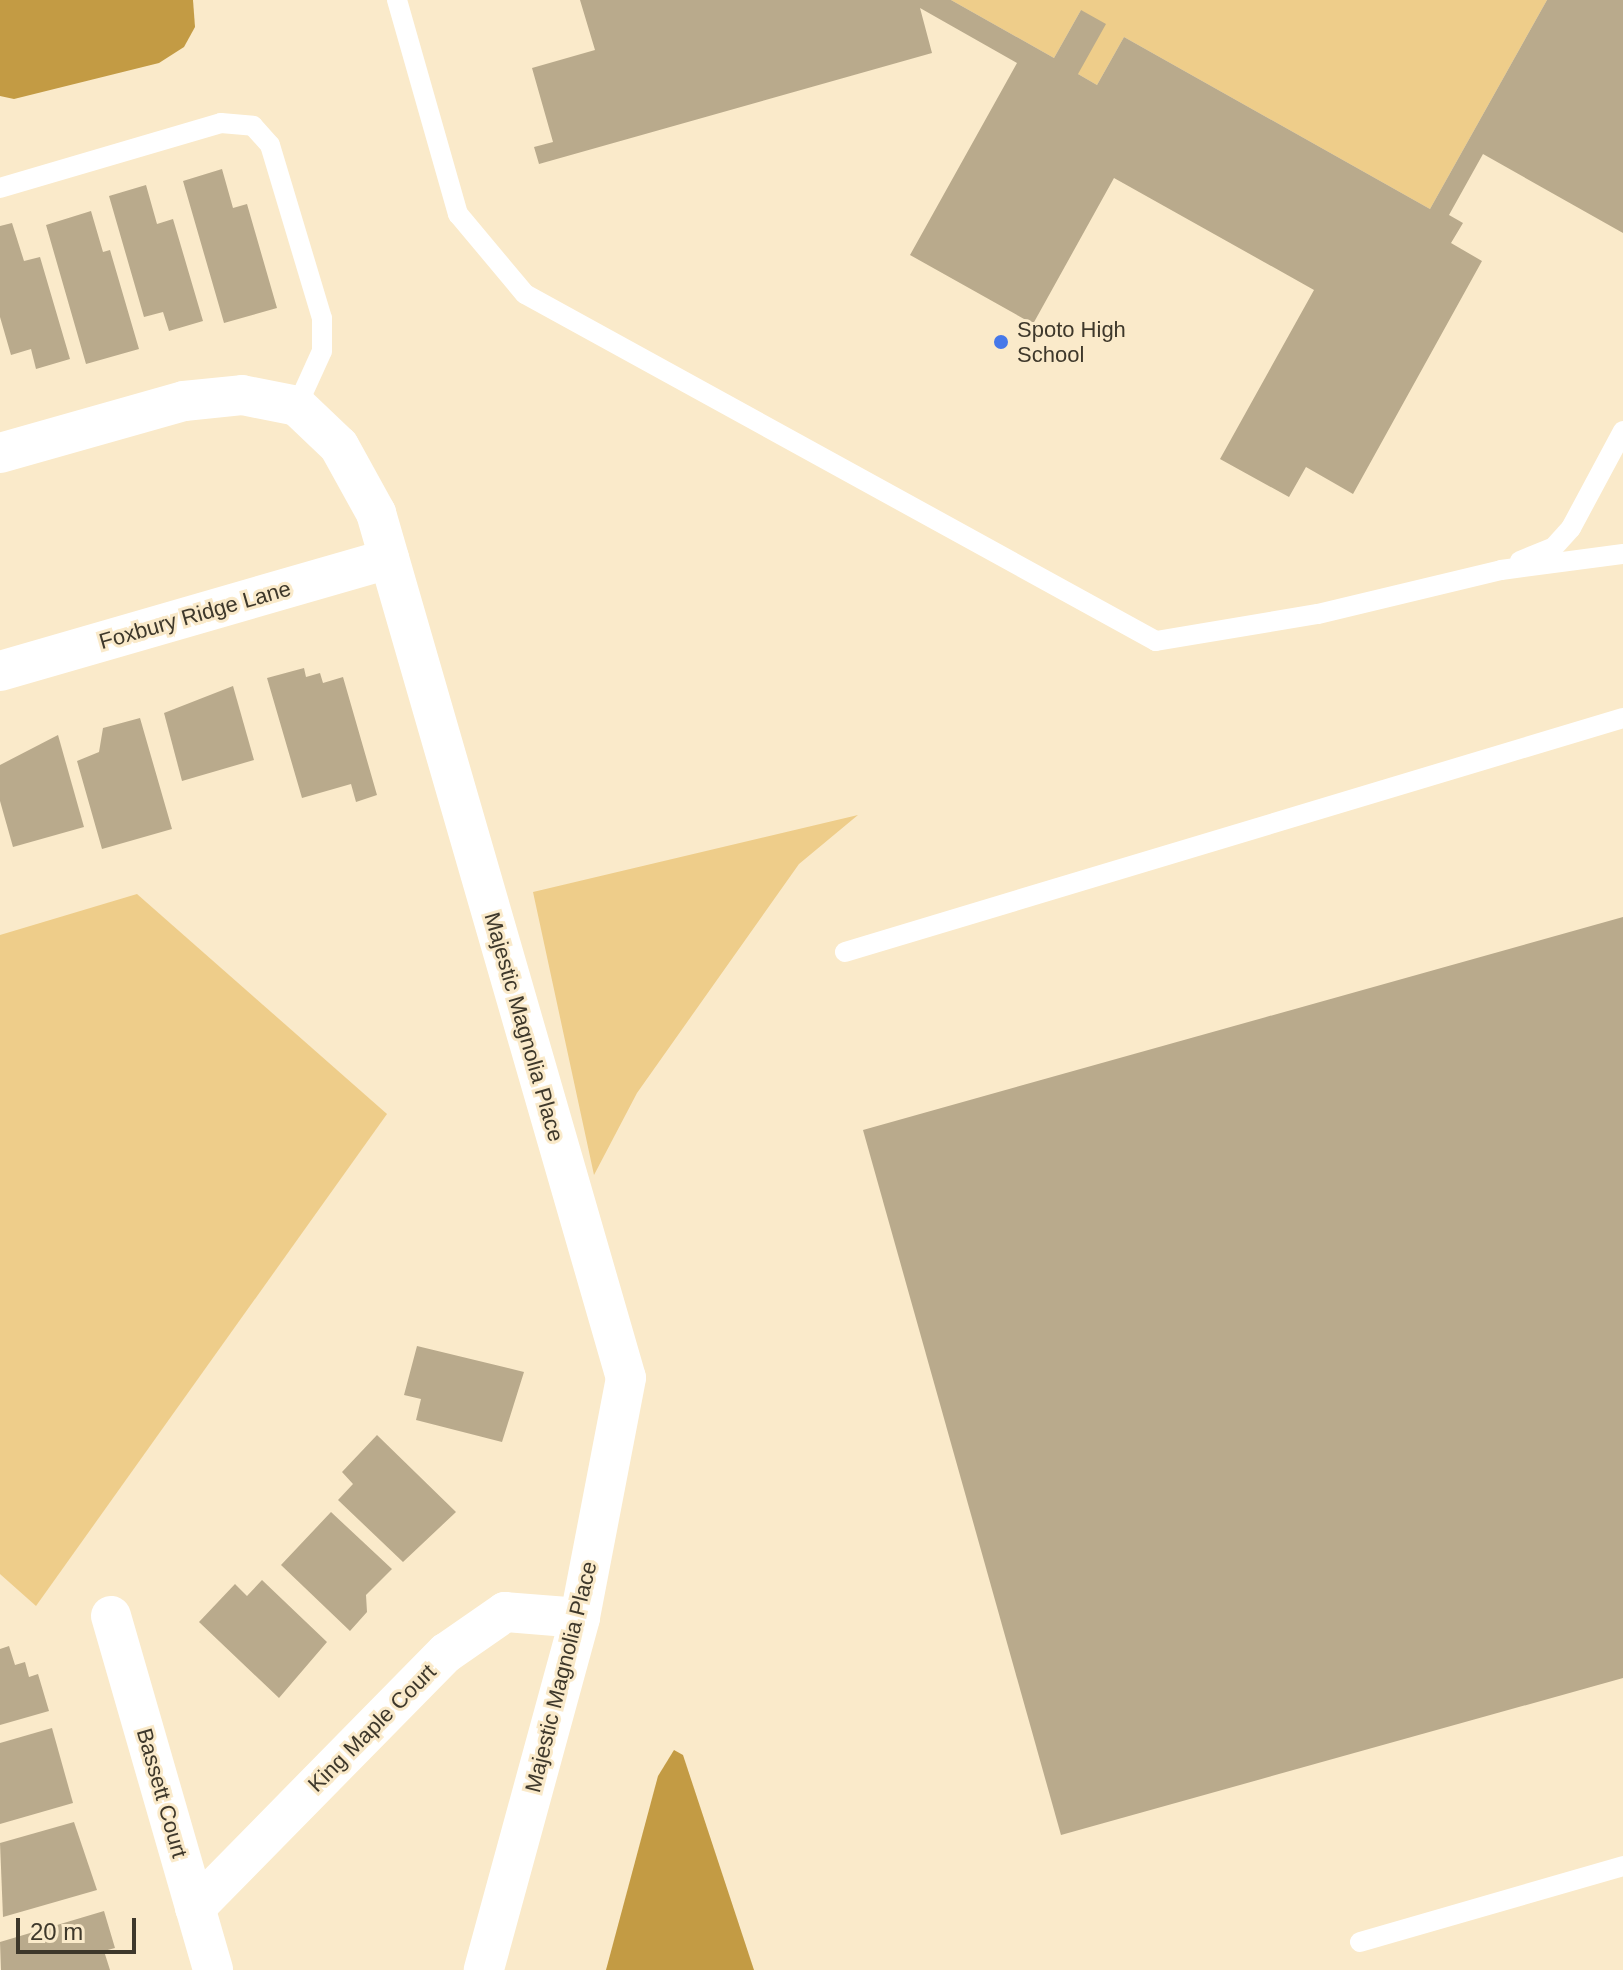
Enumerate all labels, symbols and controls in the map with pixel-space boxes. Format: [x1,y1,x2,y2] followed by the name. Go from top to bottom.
[1017,316,1126,368] place label: Spoto High School
[992,333,1010,351] marker: Spoto High School
[96,575,294,655] street label: Foxbury Ridge Lane
[479,909,569,1145] street label: Majestic Magnolia Place
[519,1559,603,1795] street label: Majestic Magnolia Place
[303,1659,441,1797] street label: King Maple Court
[131,1725,193,1861] street label: Bassett Court
[20,1902,140,1952] scale bar
[30,1918,83,1945] text: 20 m

